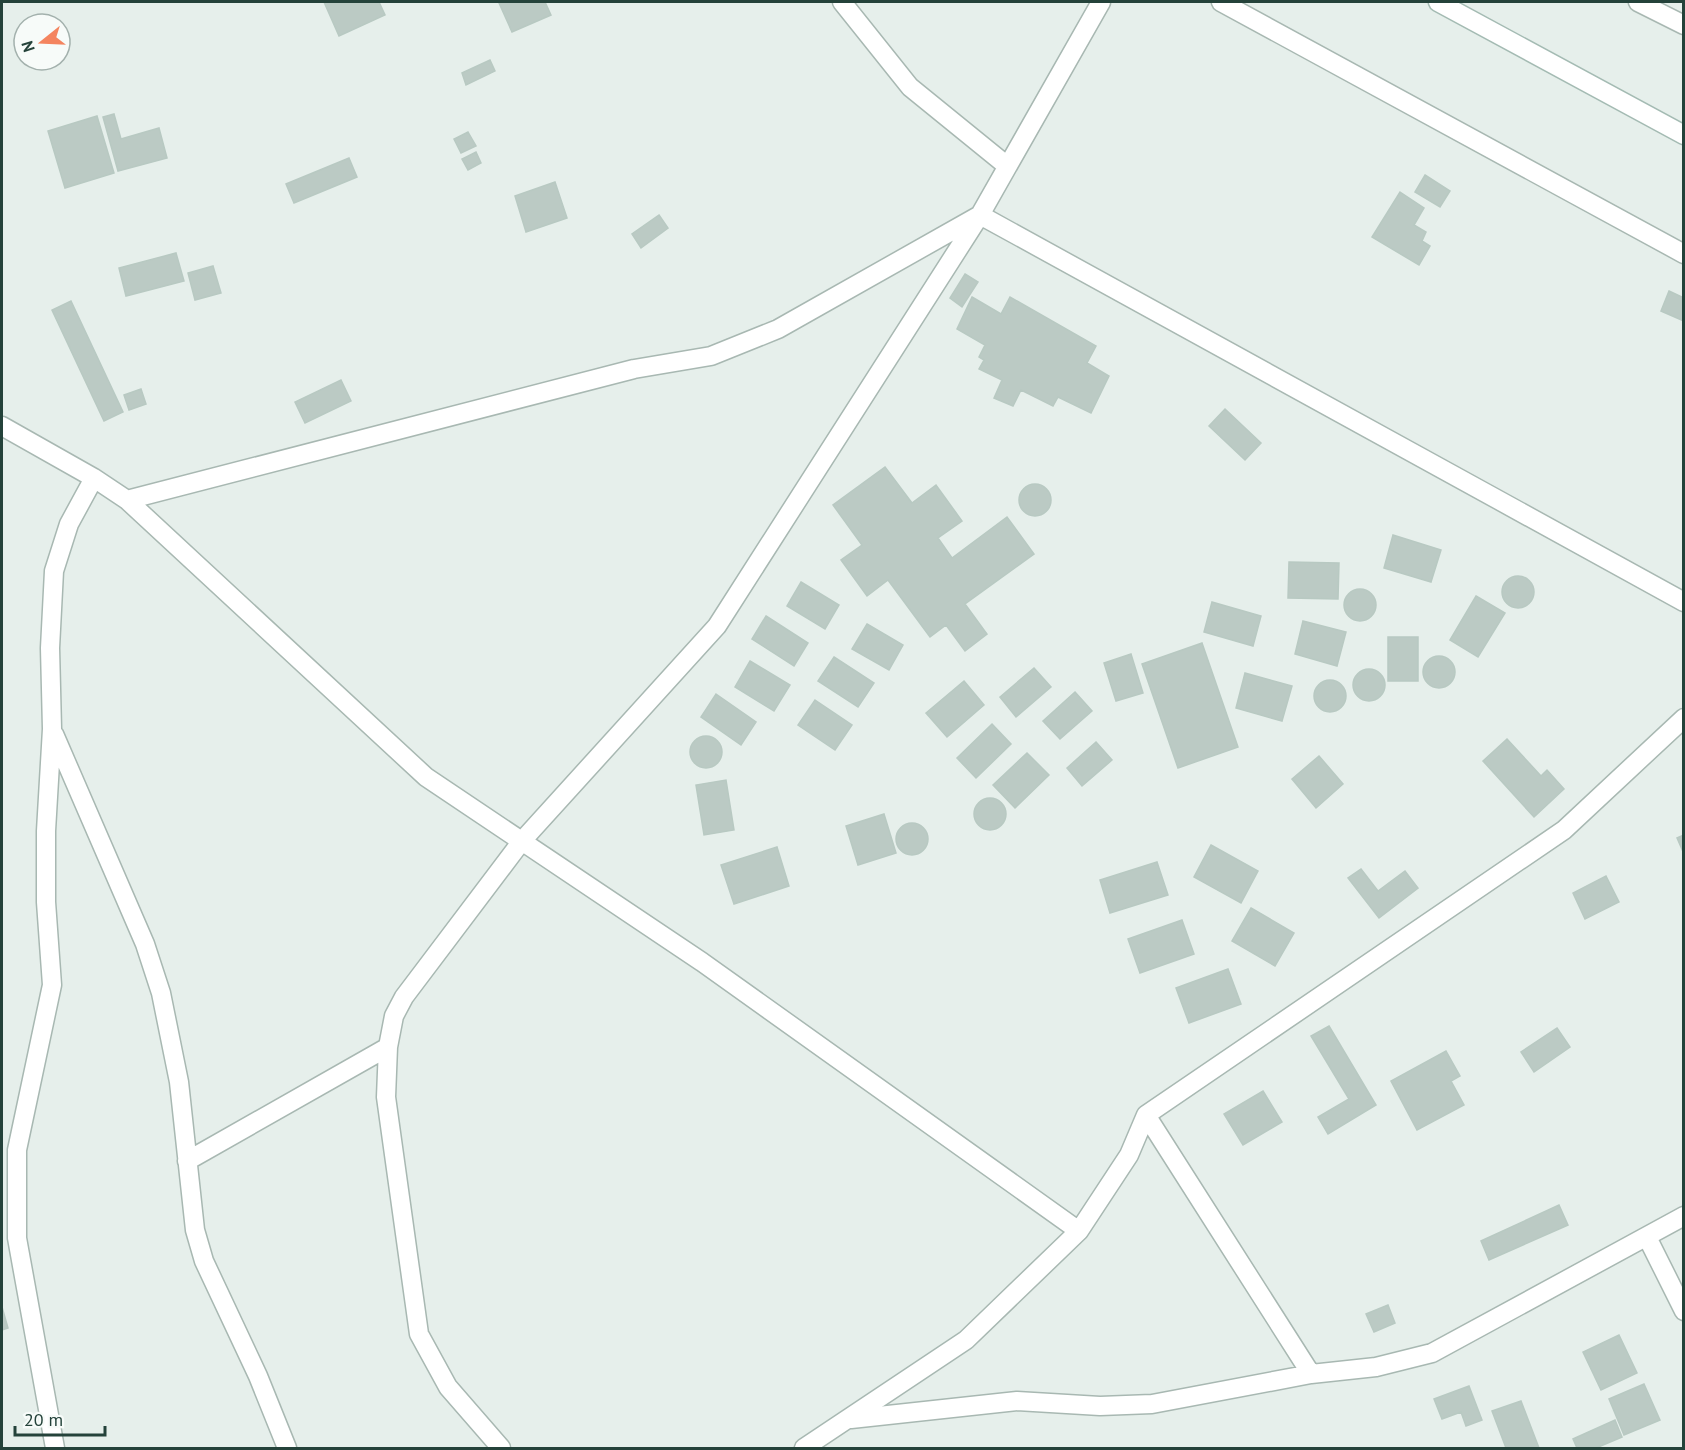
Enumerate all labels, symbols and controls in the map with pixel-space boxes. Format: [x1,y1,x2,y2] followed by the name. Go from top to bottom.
[12,12,72,72] north arrow
[17,39,39,55] text: N
[15,1399,105,1437] scale bar
[24,1408,63,1431] text: 20 m

